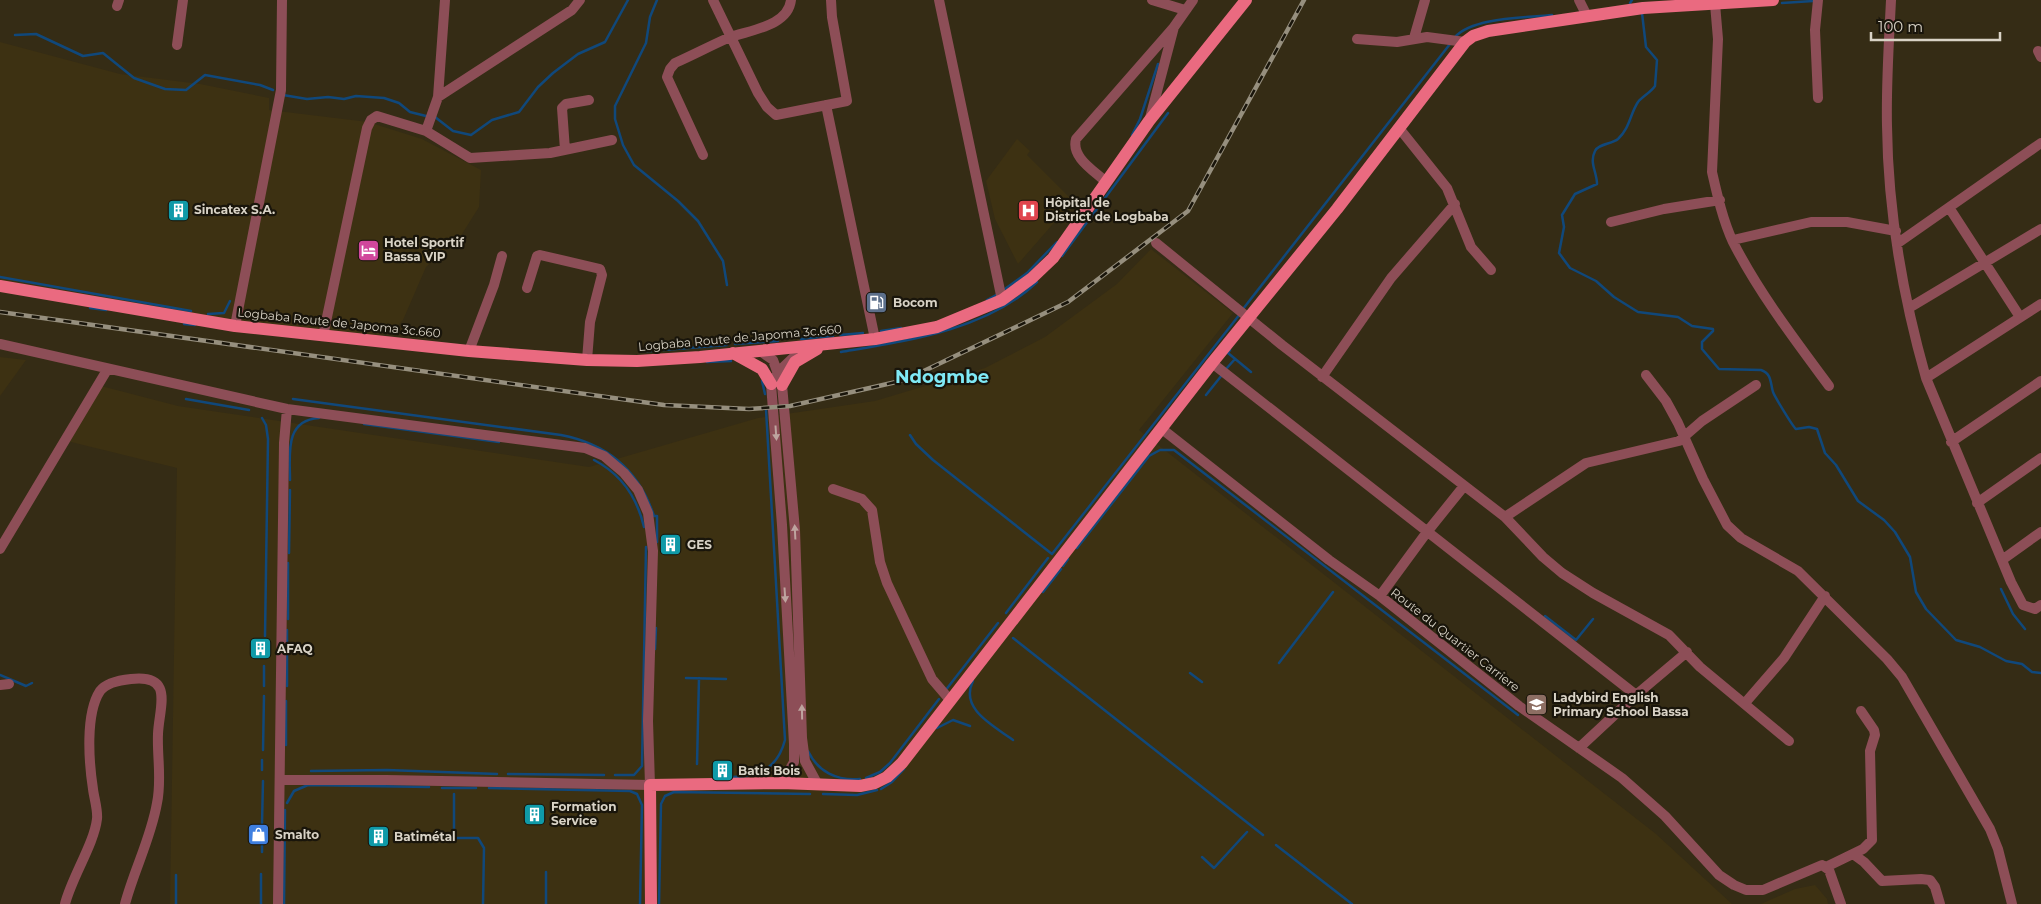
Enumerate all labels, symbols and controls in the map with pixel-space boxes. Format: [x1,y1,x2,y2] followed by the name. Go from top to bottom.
[1871,10,2000,42] scale bar
[1878,17,1923,36] text: 100 m
[1045,195,1169,224] place label: Hôpital de District de Logbaba
[166,198,190,222] building icon: Sincatex S.A.
[1017,198,1041,222] hospital icon: Hôpital de District de Logbaba
[194,202,275,217] place label: Sincatex S.A.
[384,235,465,264] place label: Hotel Sportif Bassa VIP
[356,238,380,262] hotel icon: Hotel Sportif Bassa VIP
[865,291,889,315] fuel station icon: Bocom
[893,295,938,310] place label: Bocom
[237,304,442,341] street label: Logbaba Route de Japoma 3c.660
[637,321,843,354] street label: Logbaba Route de Japoma 3c.660
[895,366,989,388] district label: Ndogmbe
[772,425,780,441] one-way arrow
[790,524,798,540] one-way arrow
[659,533,683,557] building icon: GES
[687,537,712,552] place label: GES
[1388,585,1523,695] street label: Route du Quartier Carriere
[782,587,790,603] one-way arrow
[249,637,273,661] building icon: AFAQ
[276,641,314,656] place label: AFAQ
[1553,690,1689,719] place label: Ladybird English Primary School Bassa
[1525,693,1549,717] school or university icon: Ladybird English Primary School Bassa
[797,704,805,720] one-way arrow
[710,759,734,783] building icon: Batis Bois
[738,763,801,778] place label: Batis Bois
[551,799,616,828] place label: Formation Service
[523,802,547,826] building icon: Formation Service
[247,823,271,847] shop icon: Smalto
[366,825,390,849] building icon: Batimétal
[275,827,319,842] place label: Smalto
[394,829,456,844] place label: Batimétal

